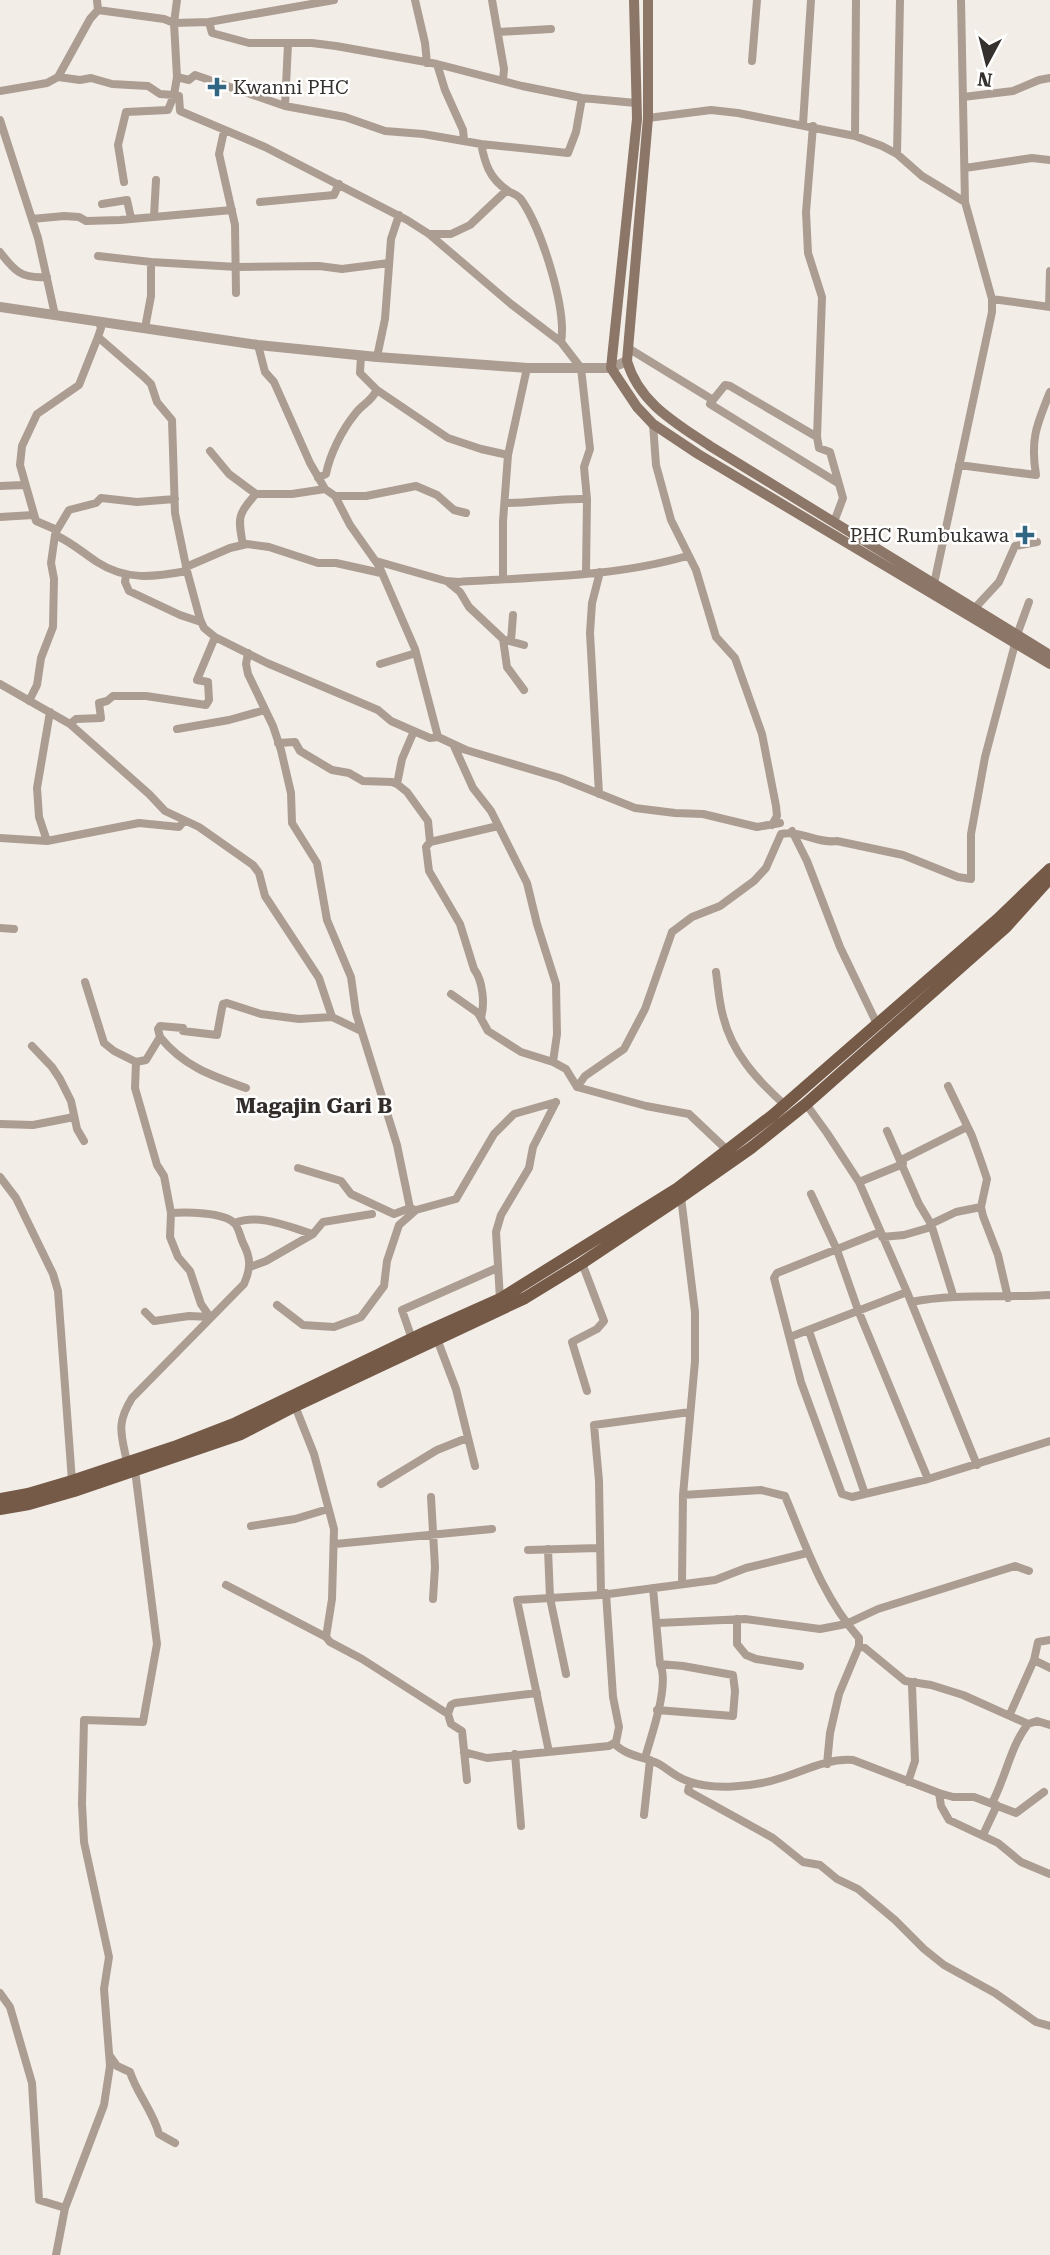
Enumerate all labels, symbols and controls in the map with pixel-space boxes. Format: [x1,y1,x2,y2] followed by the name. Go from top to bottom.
[952,28,1022,98] north arrow
[976,67,994,92] text: N
[233,76,349,99] place label: Kwanni PHC
[207,77,227,97] marker: Kwanni PHC
[850,524,1010,547] place label: PHC Rumbukawa
[1015,525,1035,545] marker: PHC Rumbukawa
[236,1094,392,1118] district label: Magajin Gari B

